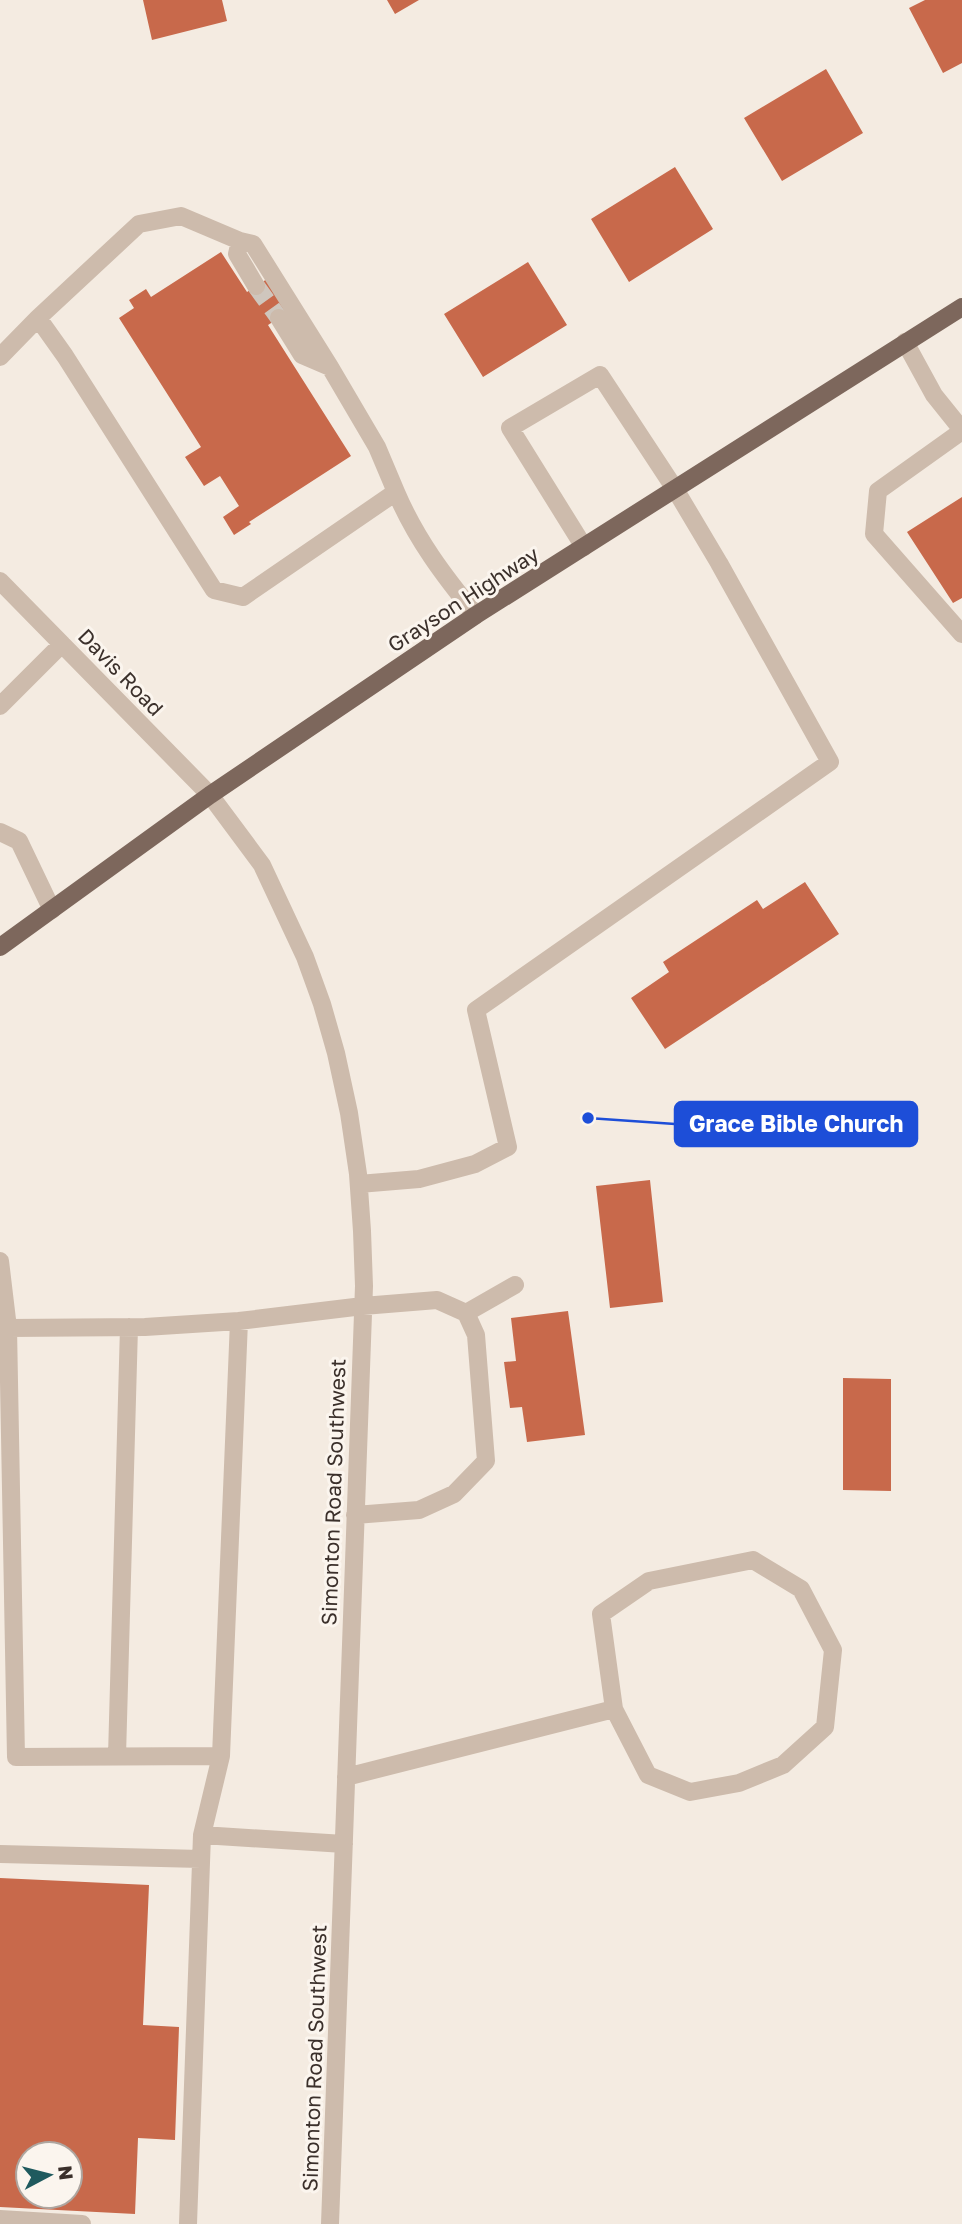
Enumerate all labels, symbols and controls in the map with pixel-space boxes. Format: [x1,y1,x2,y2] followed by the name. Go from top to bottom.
[383,540,544,658] street label: Grayson Highway
[73,623,169,721] street label: Davis Road
[675,1102,917,1146] callout: Grace Bible Church
[689,1109,903,1137] text: Grace Bible Church
[315,1358,351,1626] street label: Simonton Road Southwest
[296,1924,332,2192] street label: Simonton Road Southwest
[14,2140,84,2210] north arrow
[54,2164,79,2181] text: N

